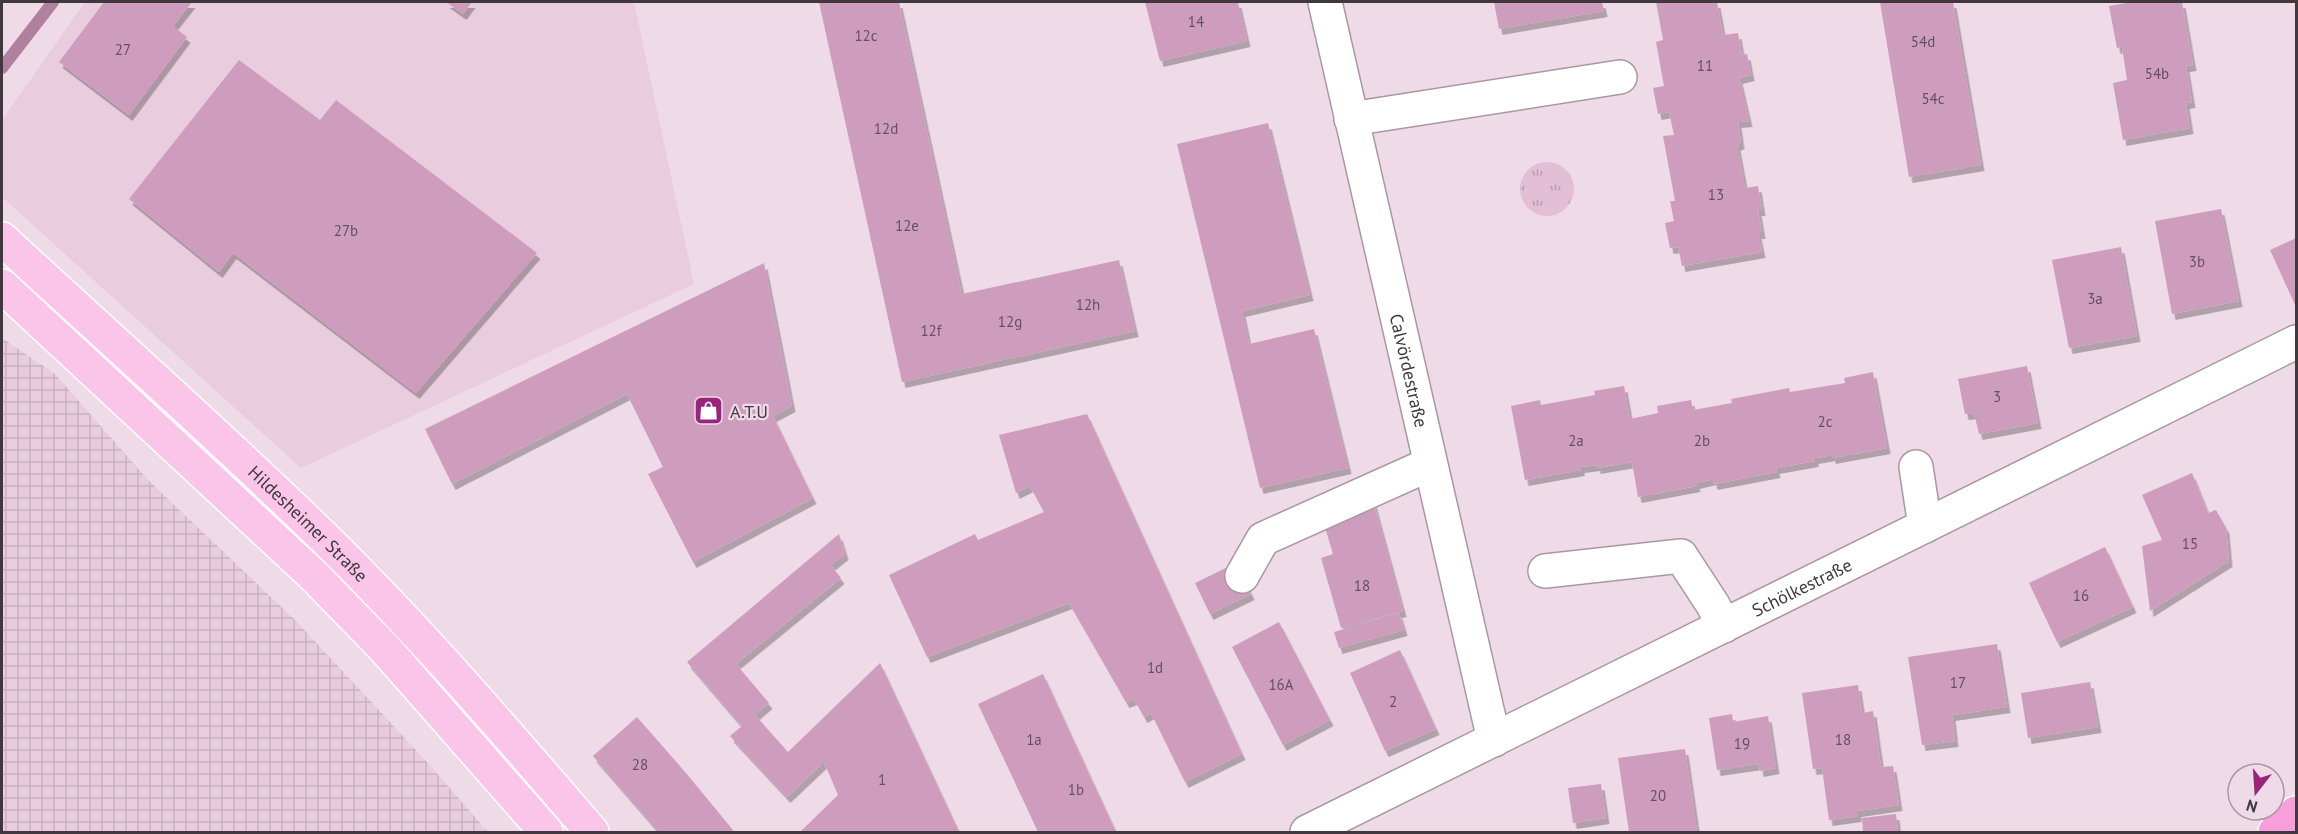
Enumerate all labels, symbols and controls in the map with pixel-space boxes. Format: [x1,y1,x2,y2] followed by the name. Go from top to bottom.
[1188,12,1204,31] house number: 14
[854,26,878,45] house number: 12c
[1911,32,1935,51] house number: 54d
[115,40,131,59] house number: 27
[1697,56,1713,75] house number: 11
[2145,64,2169,83] house number: 54b
[1921,89,1945,108] house number: 54c
[874,119,898,138] house number: 12d
[1708,185,1724,204] house number: 13
[895,216,919,235] house number: 12e
[334,221,358,240] house number: 27b
[2189,252,2205,271] house number: 3b
[2087,289,2103,308] house number: 3a
[1076,295,1100,314] house number: 12h
[1385,311,1434,429] street label: Calvördestraße
[998,312,1022,331] house number: 12g
[920,321,943,340] house number: 12f
[1993,387,2001,406] house number: 3
[693,395,725,427] shop icon: A.T.U
[730,400,768,423] place label: A.T.U
[1818,412,1833,431] house number: 2c
[1568,431,1584,450] house number: 2a
[1694,431,1710,450] house number: 2b
[244,460,373,586] street label: Hildesheimer Straße
[2182,534,2198,553] house number: 15
[1748,553,1855,621] street label: Schölkestraße
[1354,576,1370,595] house number: 18
[2073,586,2089,605] house number: 16
[1147,658,1163,677] house number: 1d
[1950,673,1966,692] house number: 17
[1268,675,1294,694] house number: 16A
[1389,692,1397,711] house number: 2
[1026,730,1042,749] house number: 1a
[1835,730,1851,749] house number: 18
[1734,734,1750,753] house number: 19
[632,755,648,774] house number: 28
[2226,762,2286,822] north arrow
[878,770,886,789] house number: 1
[1068,780,1084,799] house number: 1b
[1650,786,1666,805] house number: 20
[2244,795,2260,817] text: N

